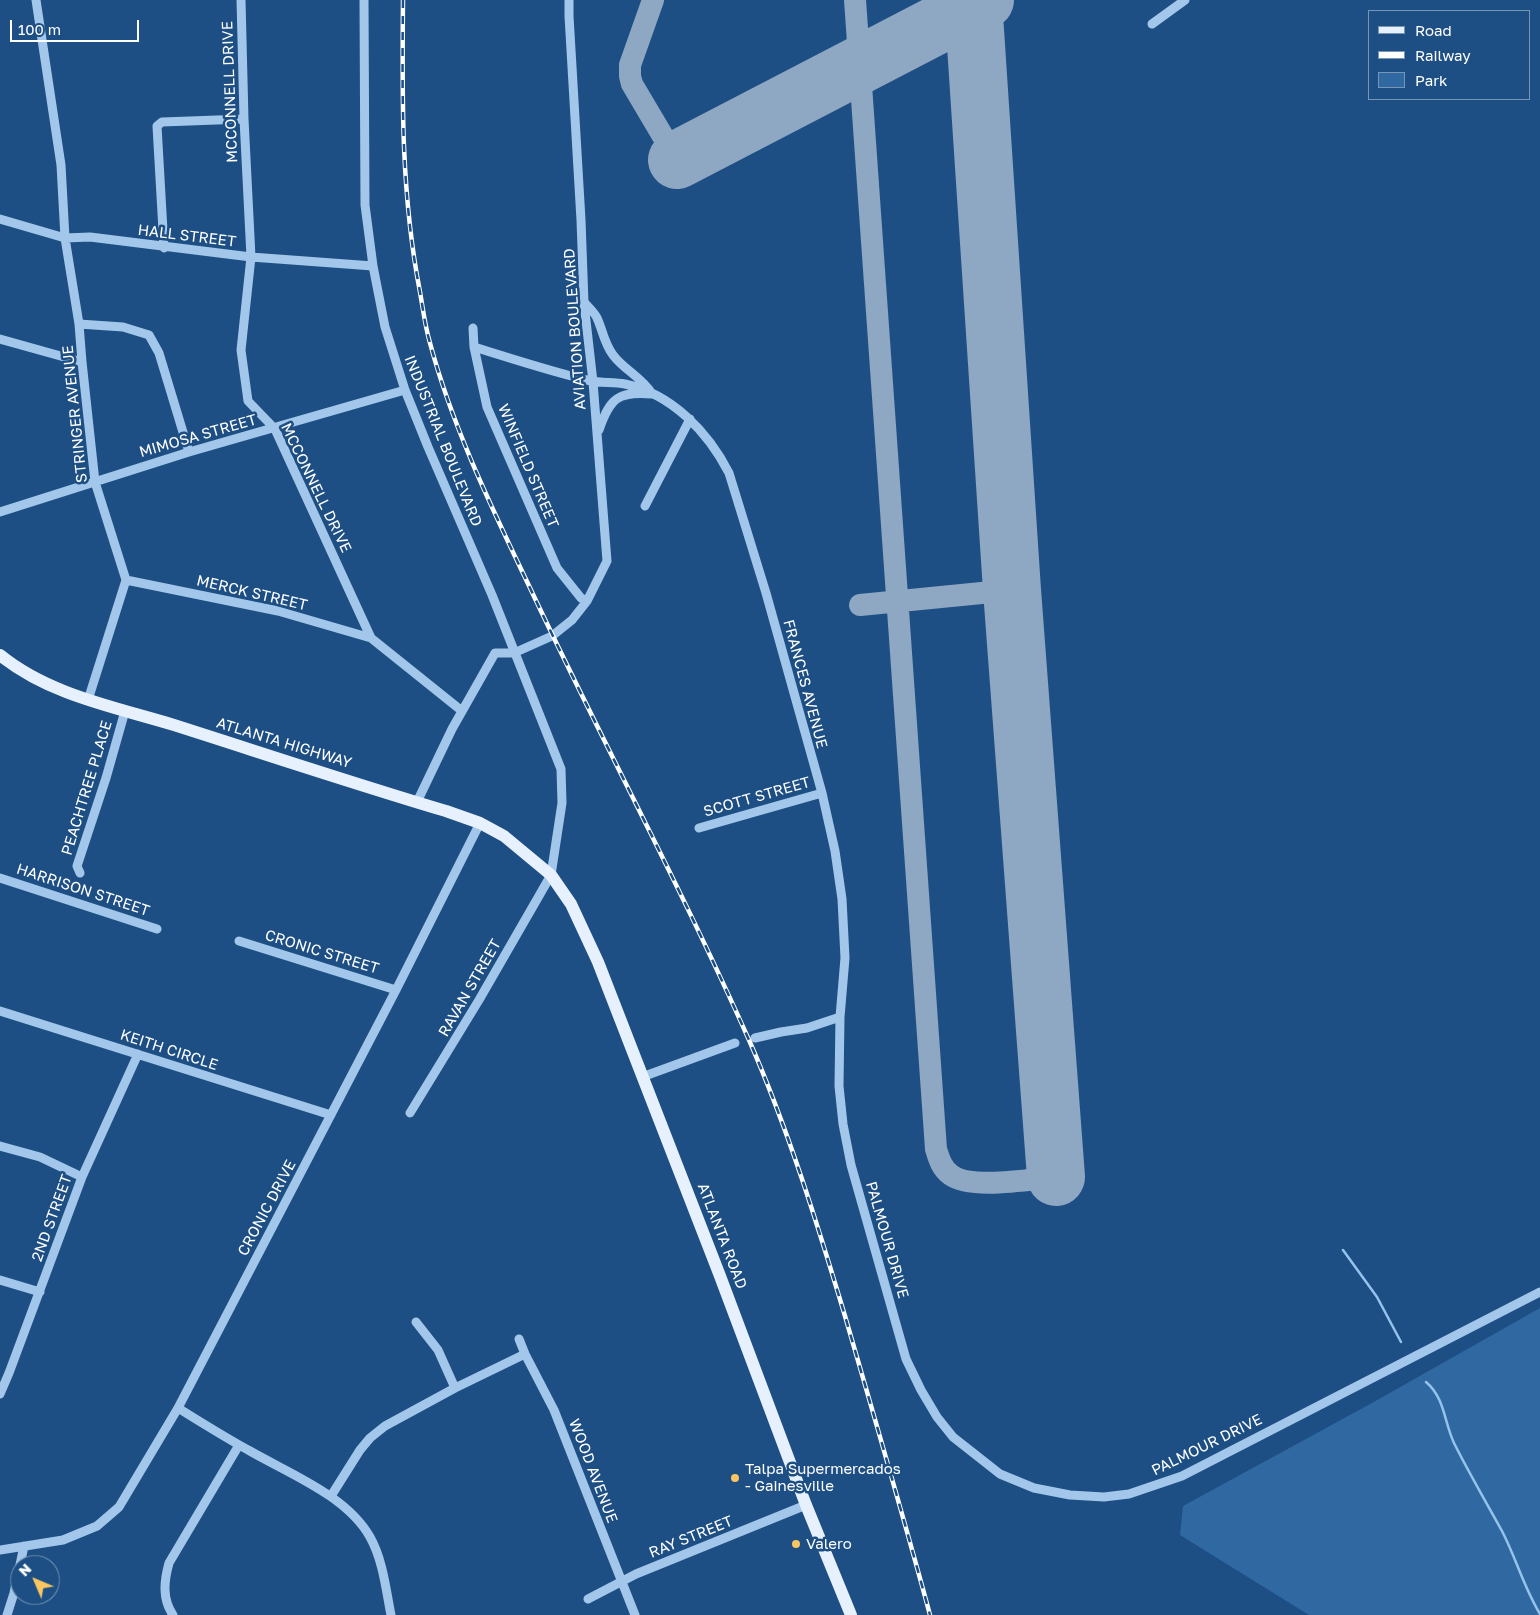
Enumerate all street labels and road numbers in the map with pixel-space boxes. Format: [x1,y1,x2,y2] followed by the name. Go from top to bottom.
[219,21,241,163] street label: MCCONNELL DRIVE
[137,221,237,251] street label: HALL STREET
[560,248,590,410] street label: AVIATION BOULEVARD
[59,344,91,484] street label: STRINGER AVENUE
[400,353,486,529] street label: INDUSTRIAL BOULEVARD
[494,401,562,531] street label: WINFIELD STREET
[137,411,259,461] street label: MIMOSA STREET
[277,420,355,556] street label: MCCONNELL DRIVE
[195,571,309,615] street label: MERCK STREET
[779,618,831,750] street label: FRANCES AVENUE
[214,714,354,772] street label: ATLANTA HIGHWAY
[58,719,116,857] street label: PEACHTREE PLACE
[702,773,812,821] street label: SCOTT STREET
[14,860,152,920] street label: HARRISON STREET
[263,926,381,978] street label: CRONIC STREET
[435,936,505,1040] street label: RAVAN STREET
[118,1026,220,1074] street label: KEITH CIRCLE
[234,1157,300,1259] street label: CRONIC DRIVE
[28,1172,76,1264] street label: 2ND STREET
[862,1179,912,1301] street label: PALMOUR DRIVE
[694,1180,750,1292] street label: ATLANTA ROAD
[1149,1410,1265,1480] street label: PALMOUR DRIVE
[565,1416,621,1526] street label: WOOD AVENUE
[646,1512,736,1562] street label: RAY STREET

